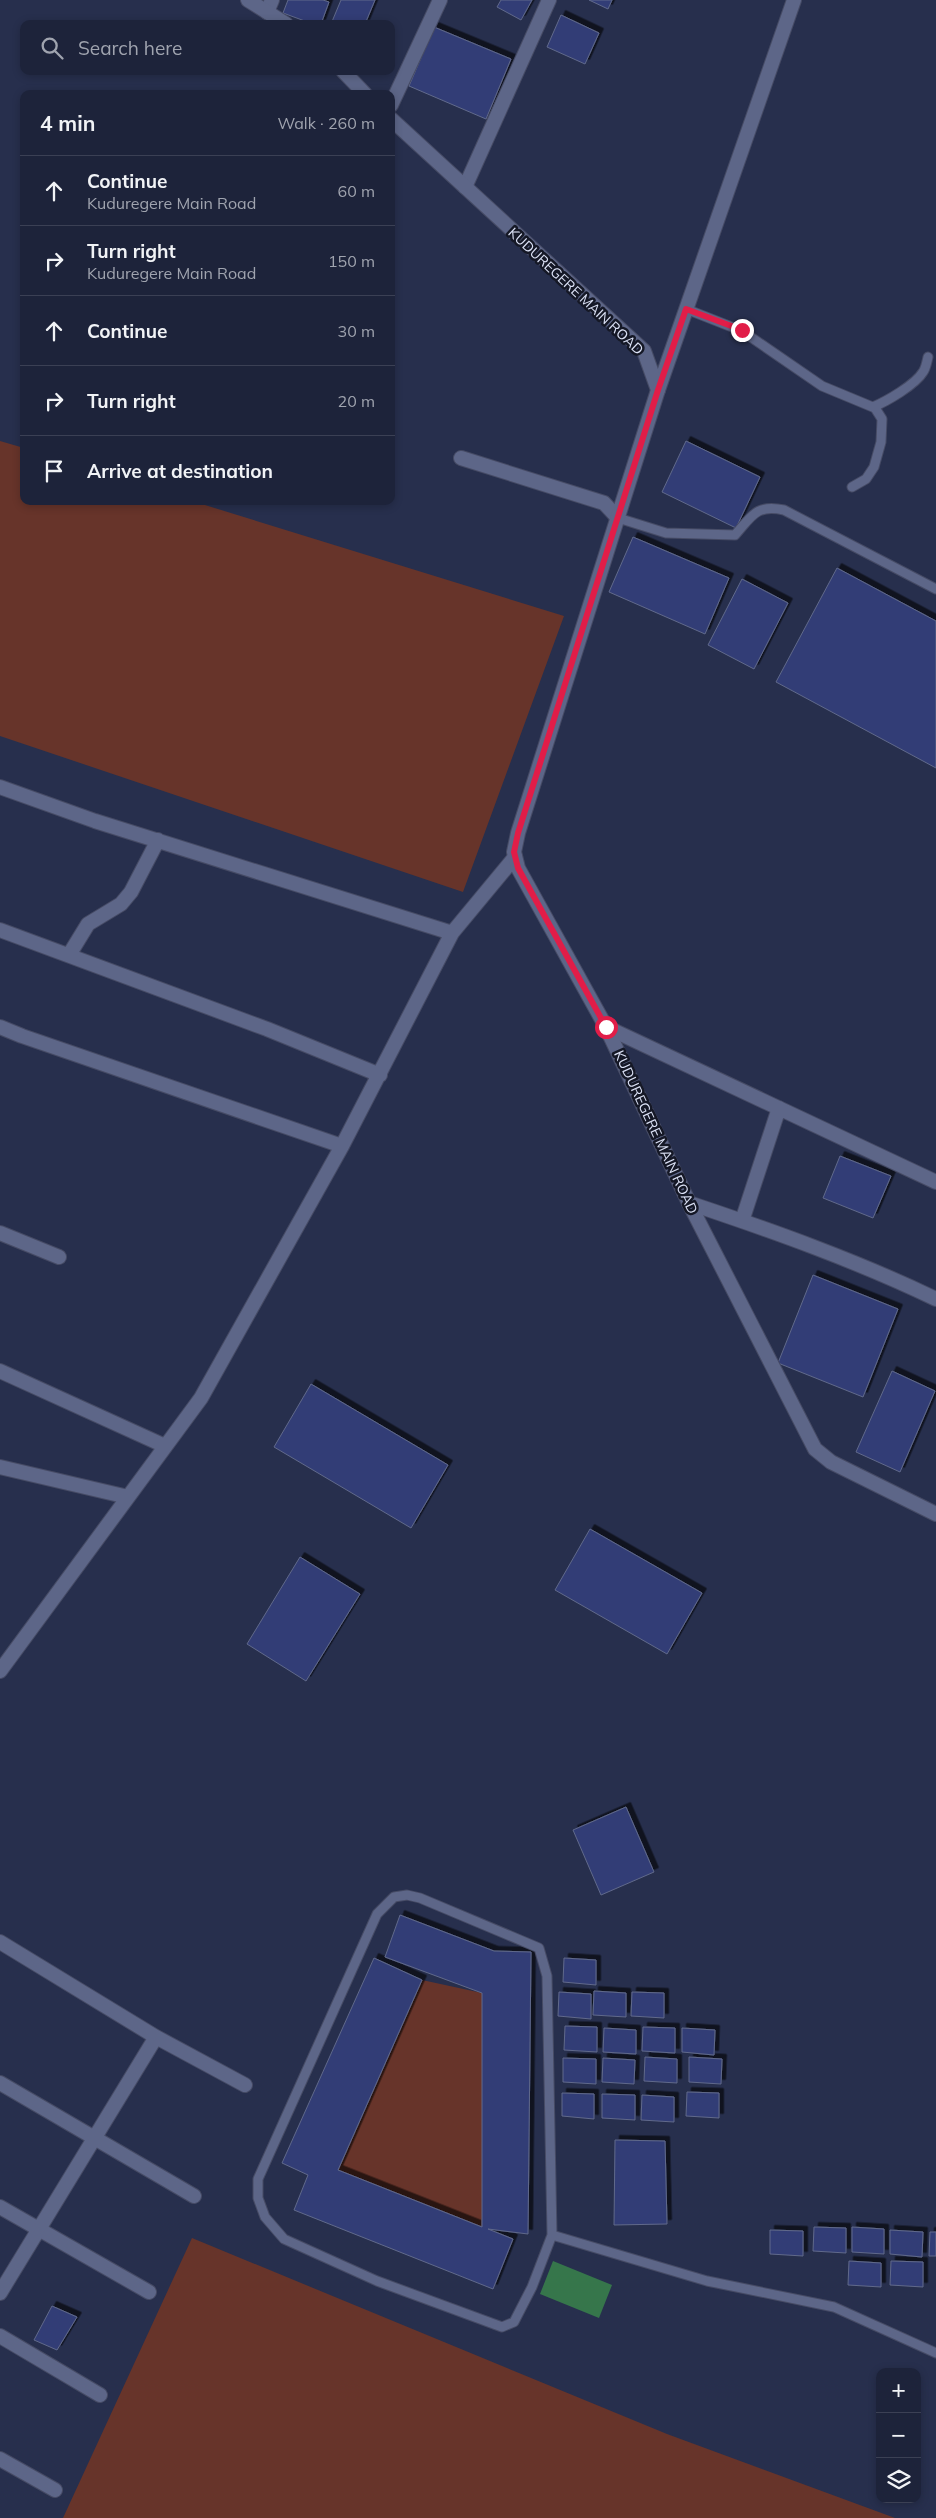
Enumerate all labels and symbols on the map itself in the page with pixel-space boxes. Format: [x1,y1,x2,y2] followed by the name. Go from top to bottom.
[505,224,647,358] street label: KUDUREGERE MAIN ROAD
[731,319,754,342] route end
[595,1016,618,1039] route start
[610,1047,702,1217] street label: KUDUREGERE MAIN ROAD

